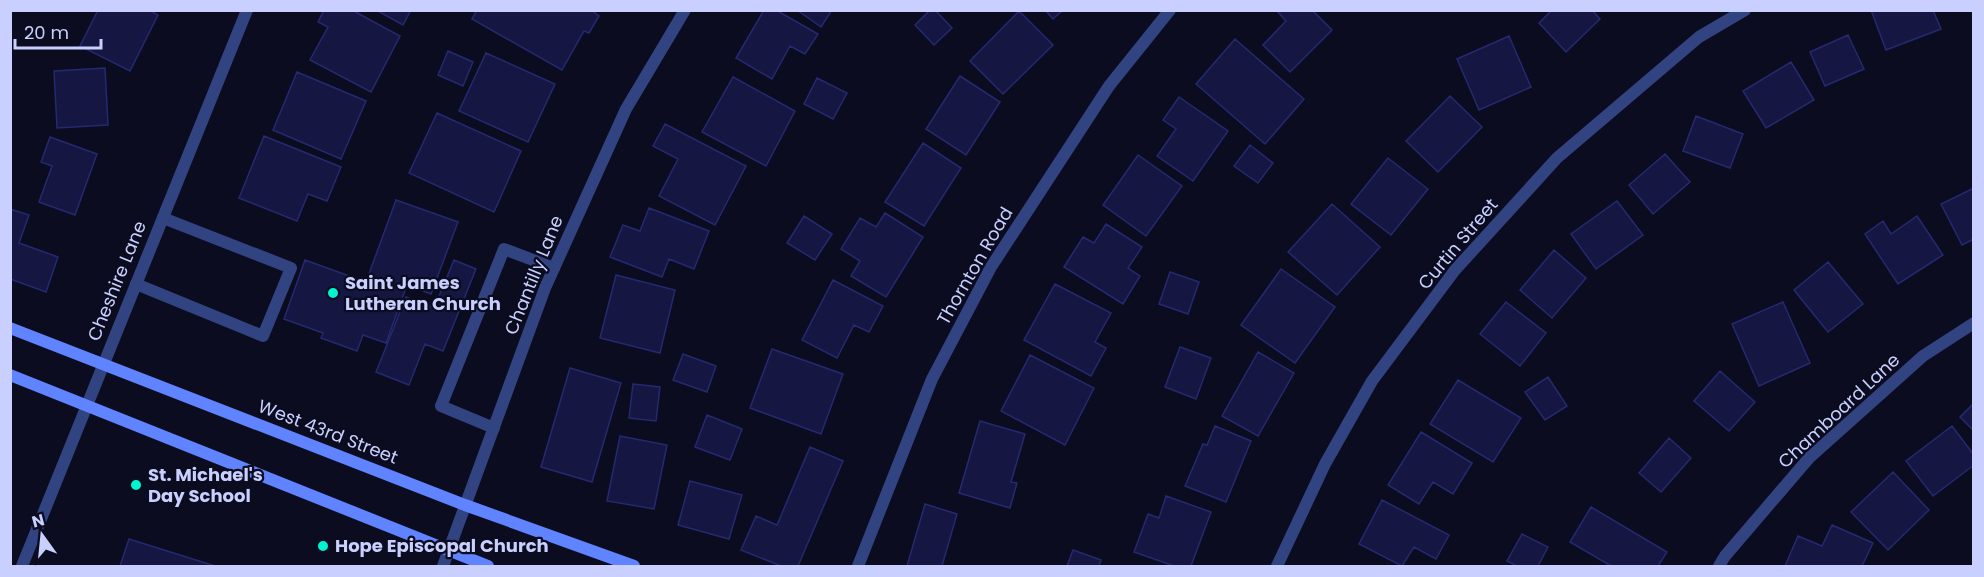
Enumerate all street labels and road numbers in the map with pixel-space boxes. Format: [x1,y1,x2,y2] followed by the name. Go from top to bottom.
[1412,193,1503,295] street label: Curtin Street
[931,202,1018,329] street label: Thornton Road
[498,211,569,338] street label: Chantilly Lane
[81,217,152,344] street label: Cheshire Lane
[1772,348,1905,474] street label: Chamboard Lane
[255,393,402,470] street label: West 43rd Street

